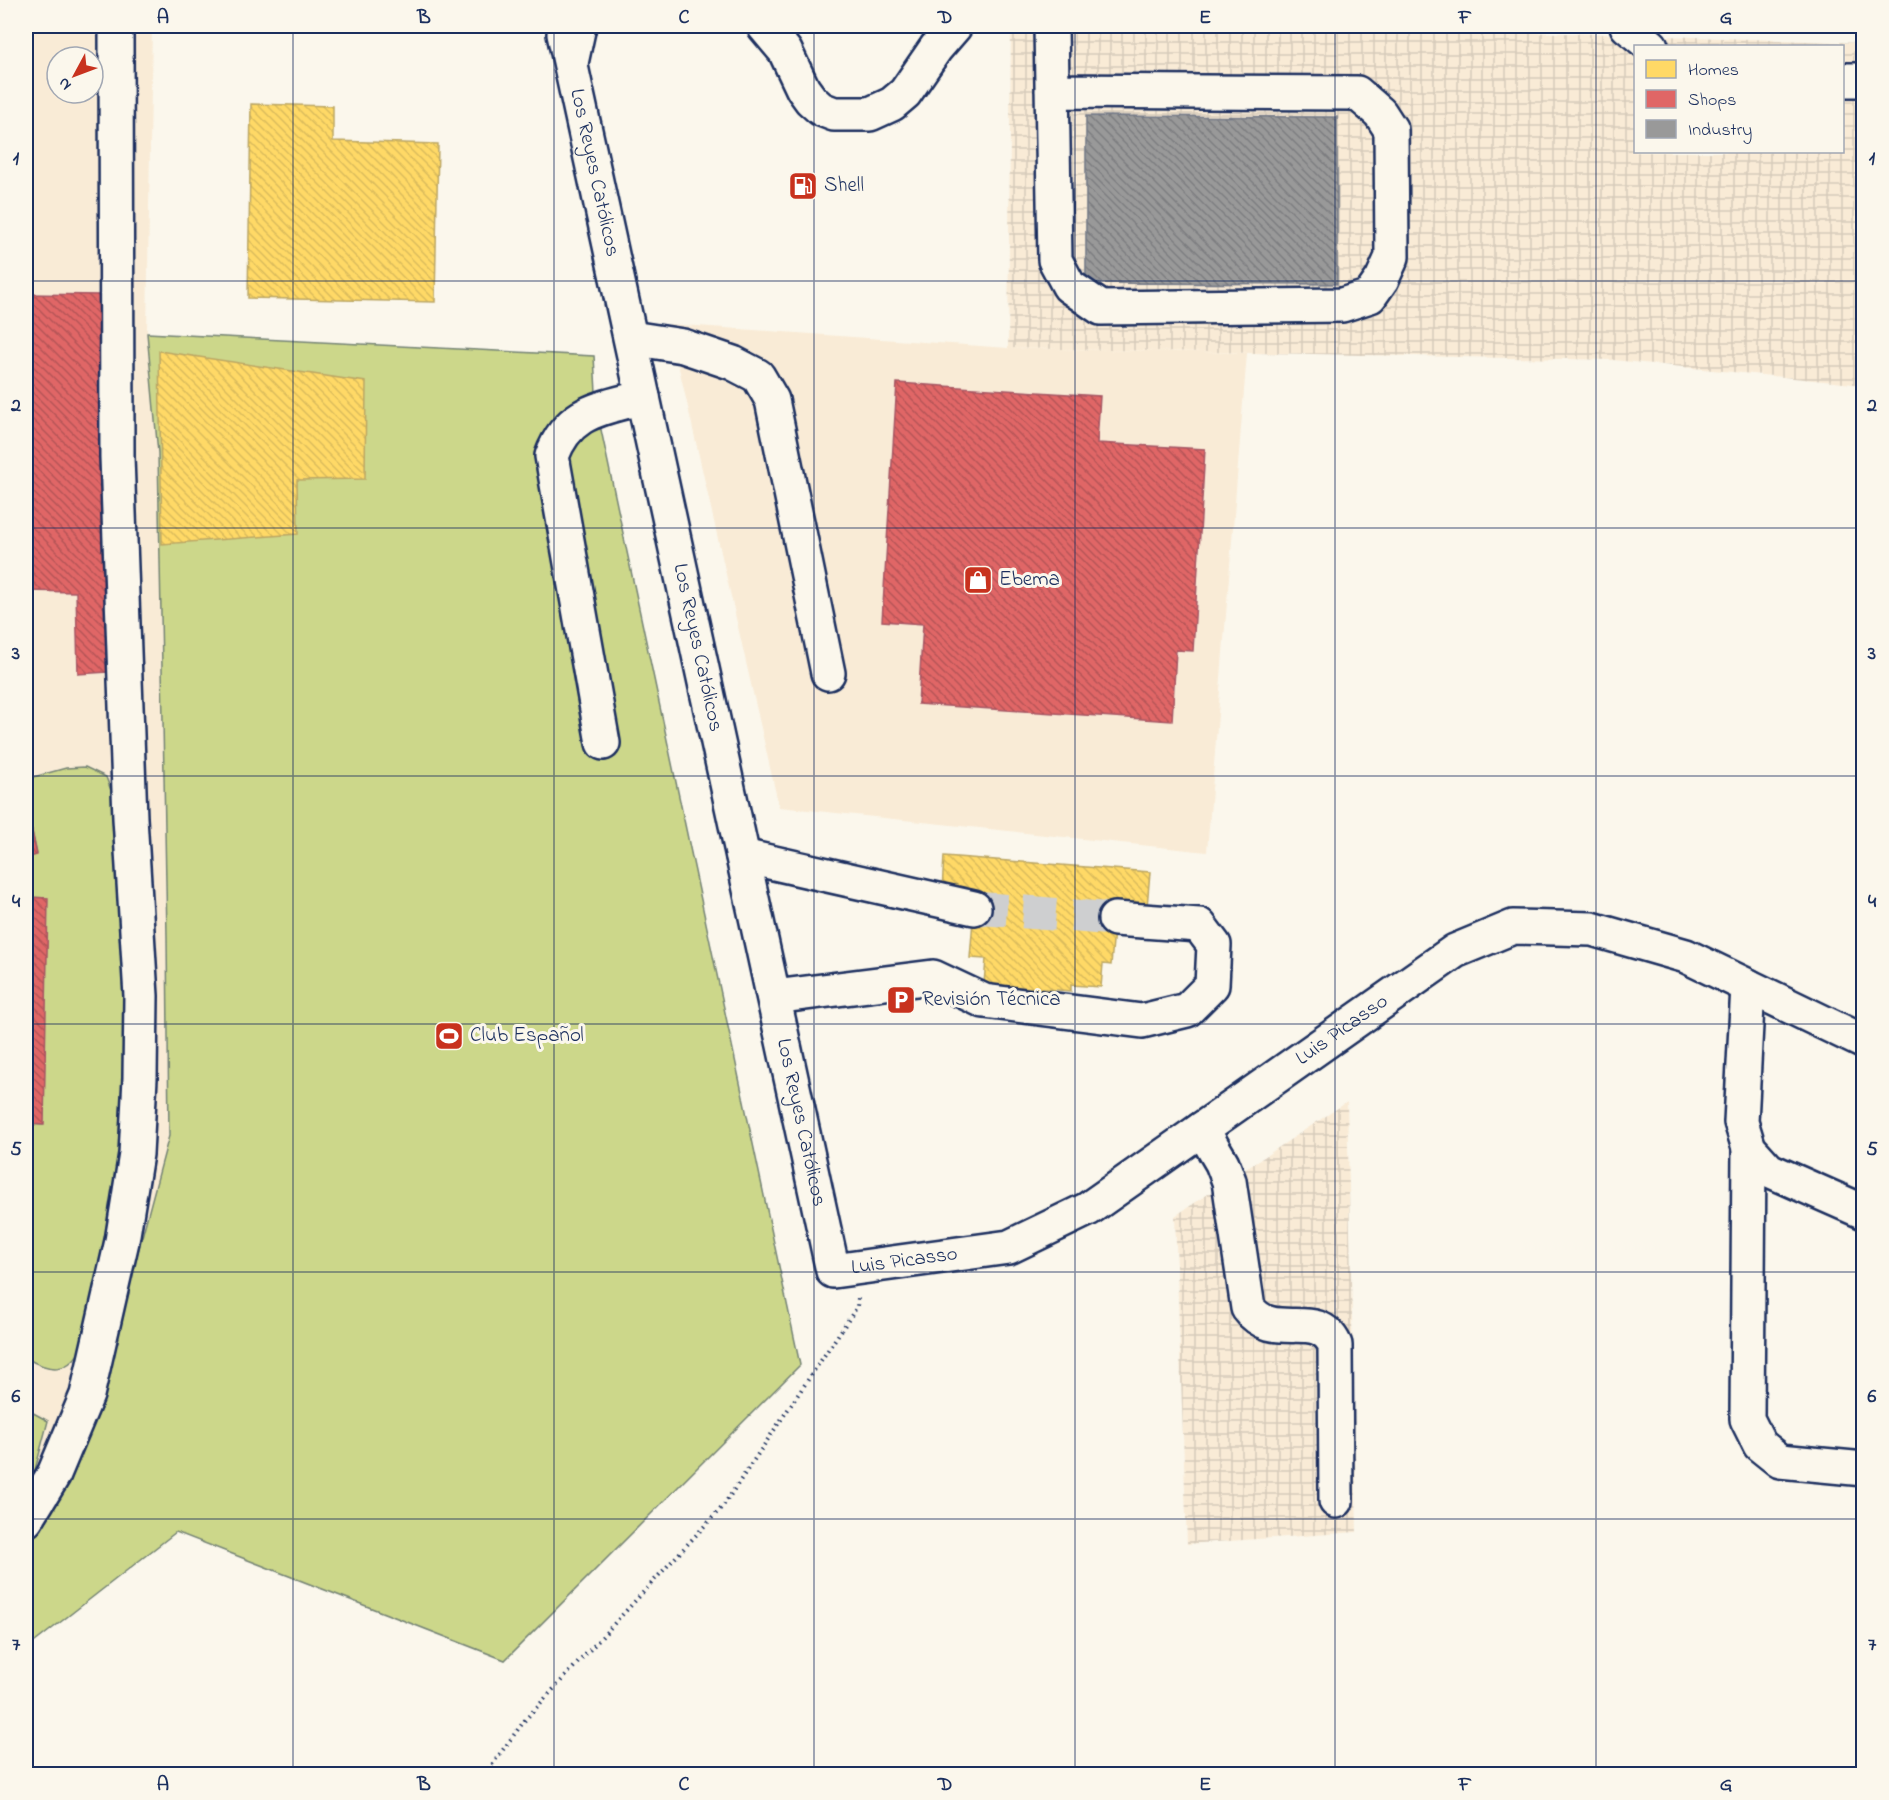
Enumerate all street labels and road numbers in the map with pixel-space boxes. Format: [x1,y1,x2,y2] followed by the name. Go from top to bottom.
[561,86,627,260] street label: Los Reyes Católicos
[665,561,730,735] street label: Los Reyes Católicos
[1290,987,1395,1073] street label: Luis Picasso
[768,1036,834,1209] street label: Los Reyes Católicos
[849,1239,960,1283] street label: Luis Picasso

